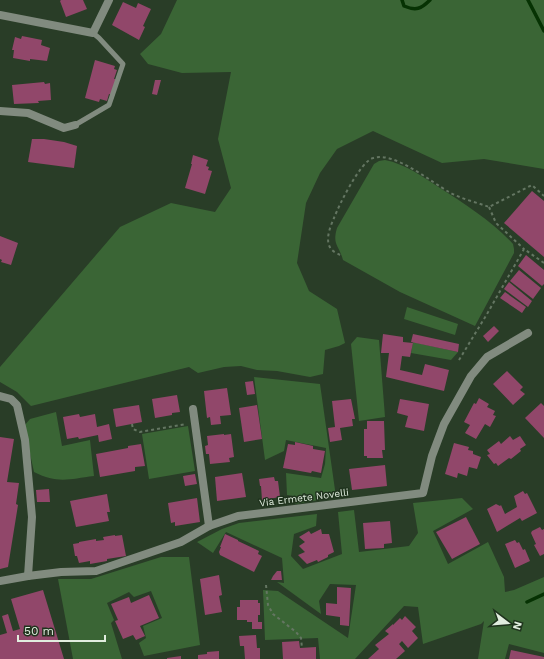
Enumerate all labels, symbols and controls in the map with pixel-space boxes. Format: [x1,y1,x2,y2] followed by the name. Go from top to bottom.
[259,487,349,508] street label: Via Ermete Novelli
[488,603,528,643] north arrow
[18,617,105,643] scale bar
[510,620,525,631] text: N
[24,624,54,638] text: 50 m

